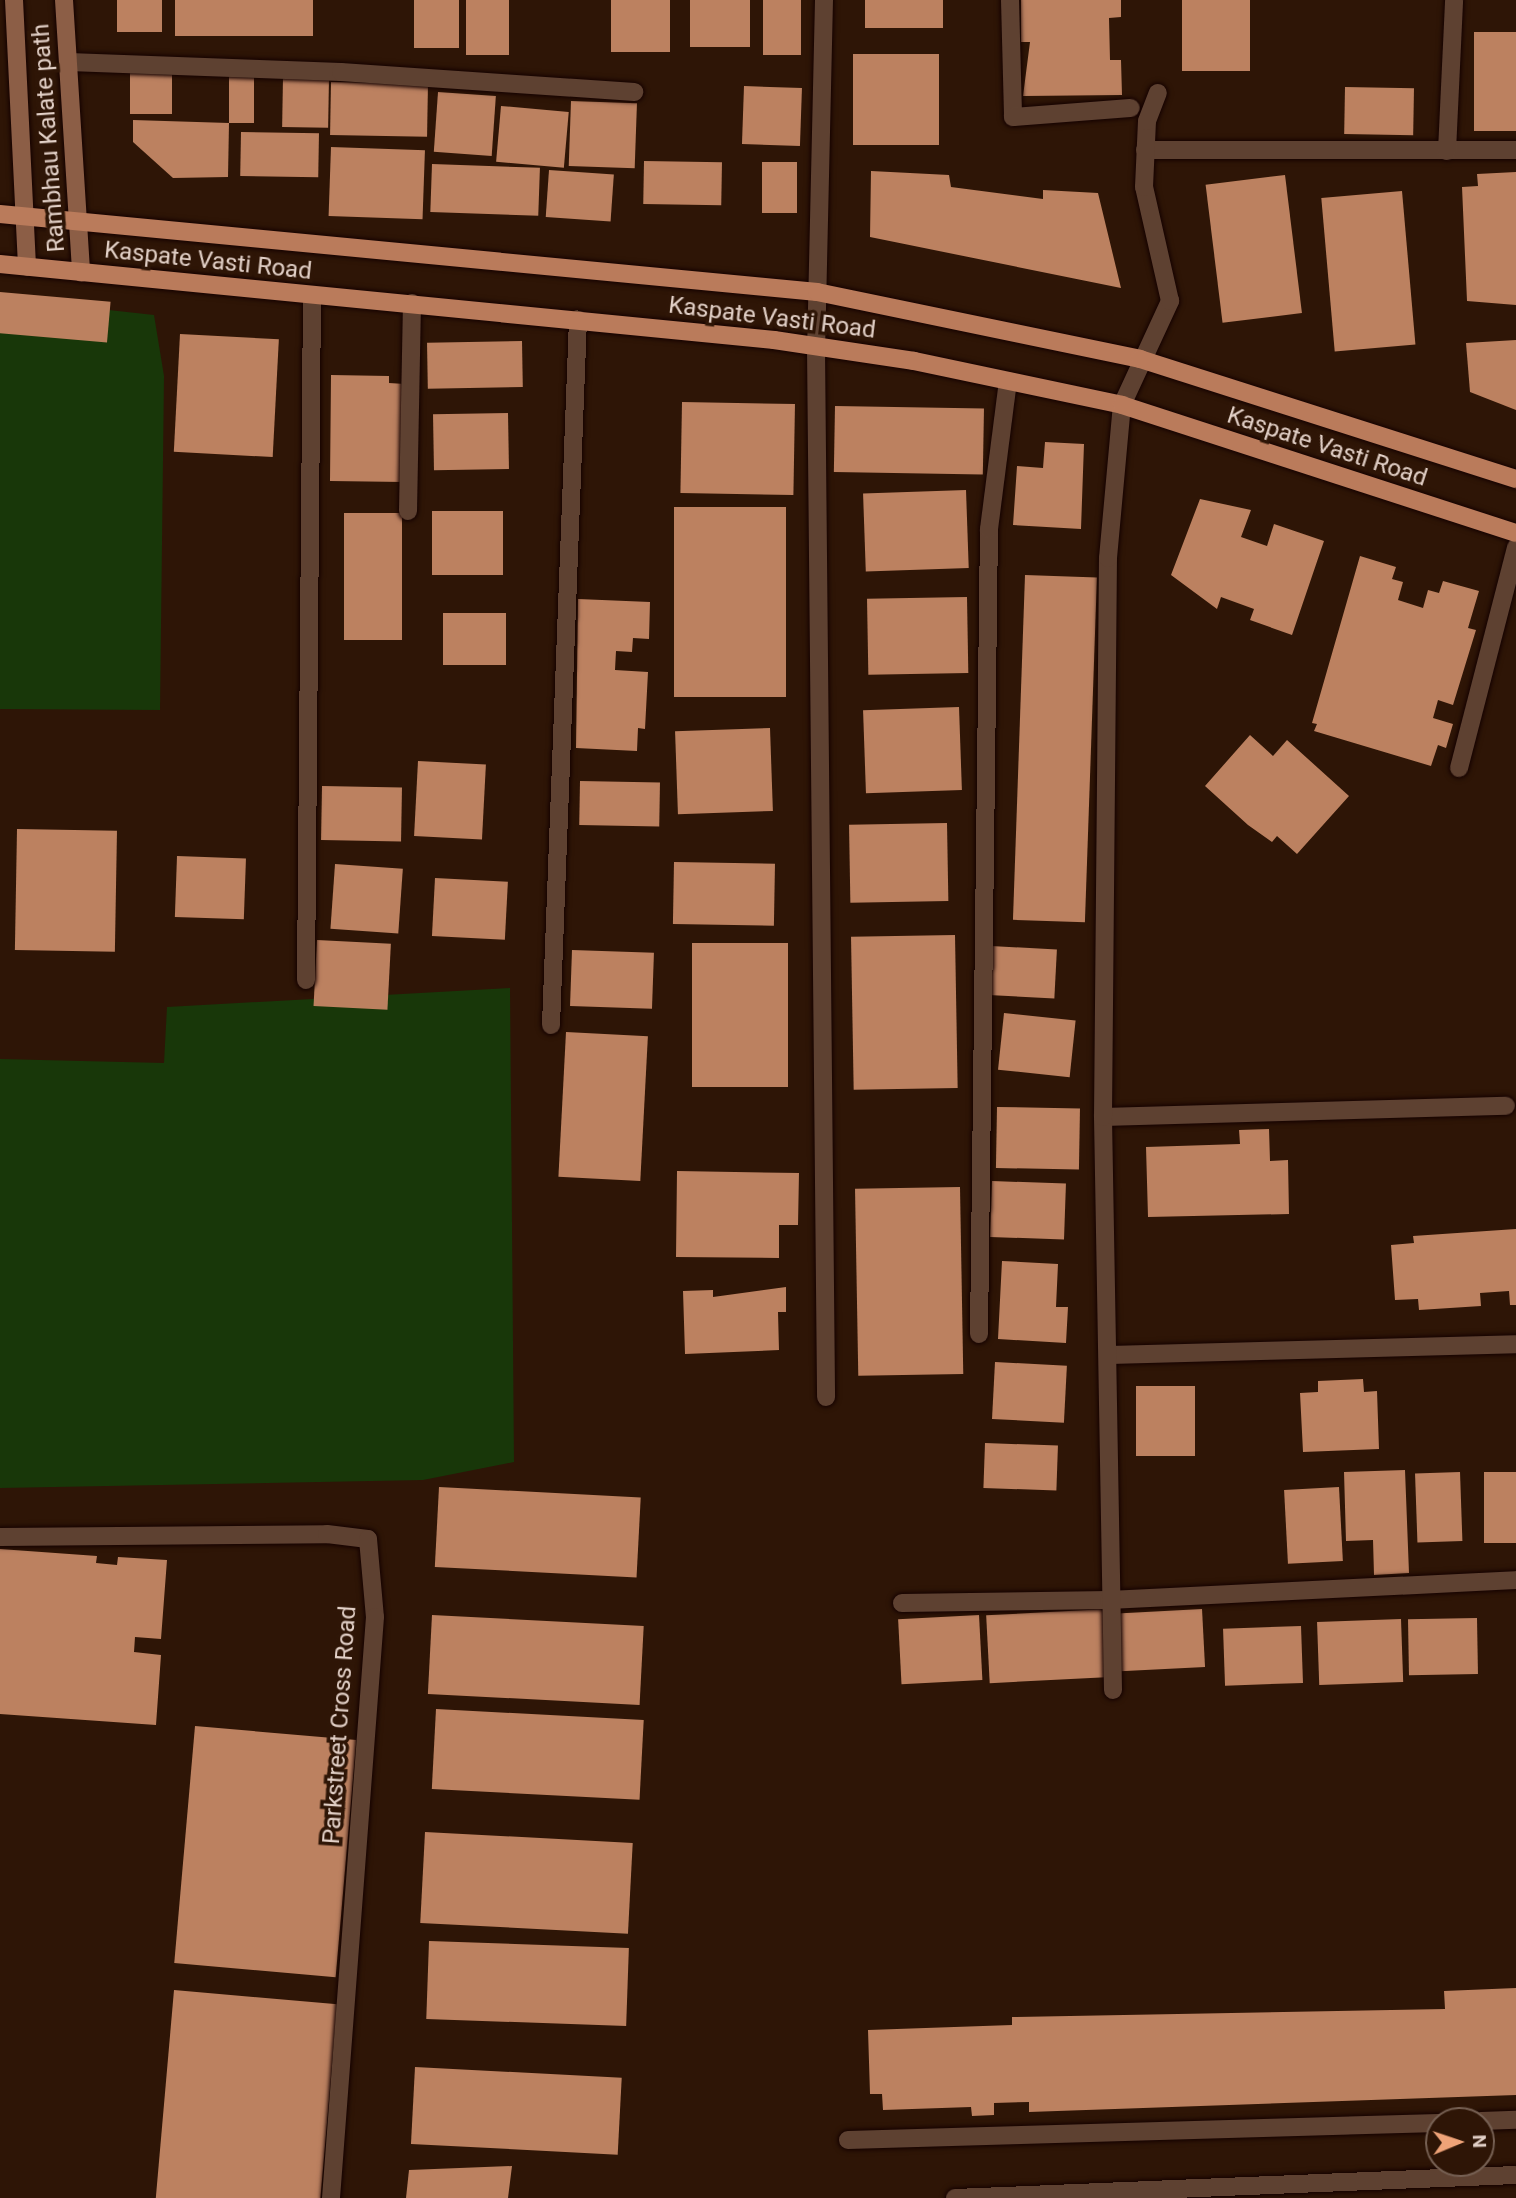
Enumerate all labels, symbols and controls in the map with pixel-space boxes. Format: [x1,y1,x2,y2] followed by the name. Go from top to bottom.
[27,23,71,253] street label: Rambhau Kalate path
[103,236,313,286] street label: Kaspate Vasti Road
[667,291,877,345] street label: Kaspate Vasti Road
[1223,401,1431,493] street label: Kaspate Vasti Road
[317,1605,363,1845] street label: Parkstreet Cross Road
[1425,2107,1495,2177] north arrow
[1468,2134,1491,2148] text: N

